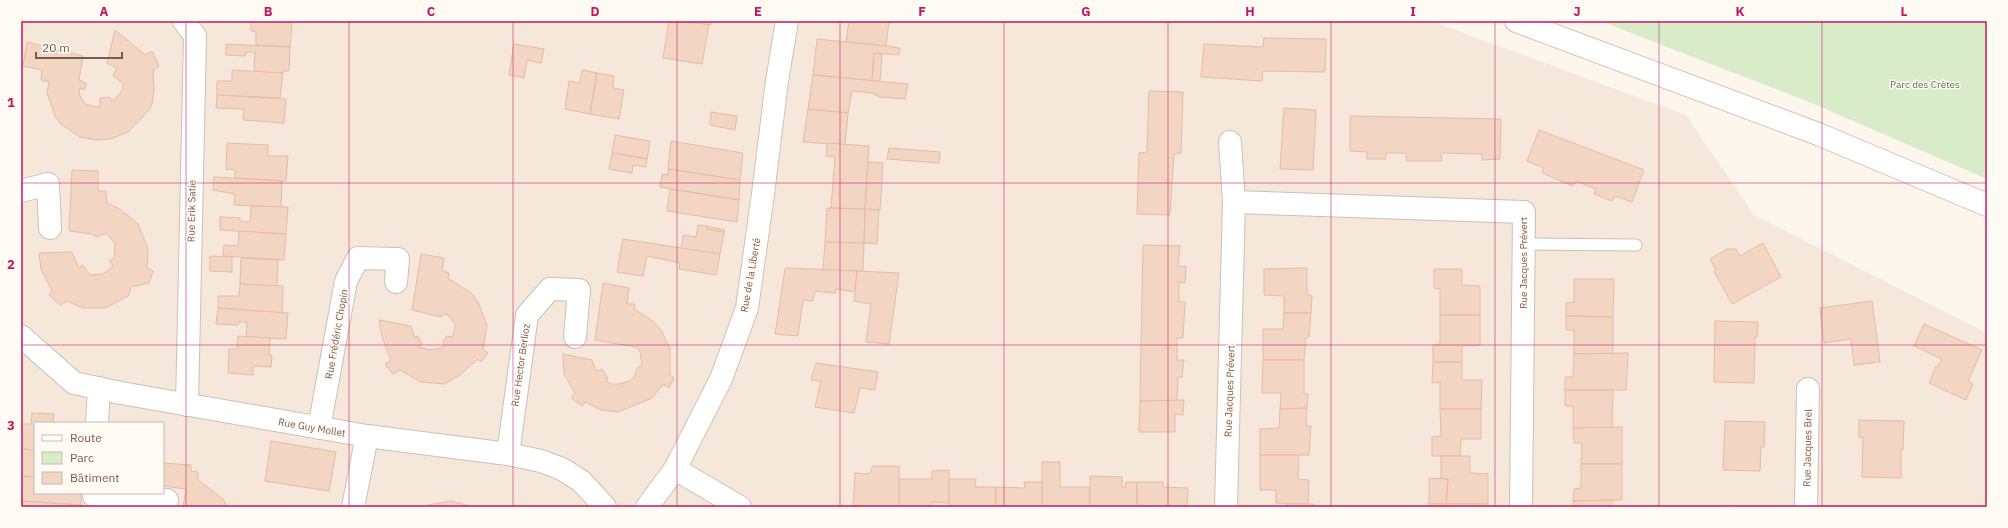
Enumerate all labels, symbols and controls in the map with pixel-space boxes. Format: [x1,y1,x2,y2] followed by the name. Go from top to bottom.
[100,3,109,20] text: A
[264,3,273,20] text: B
[427,3,436,20] text: C
[590,3,600,20] text: D
[754,3,762,20] text: E
[918,3,926,20] text: F
[1081,3,1091,20] text: G
[1245,3,1255,20] text: H
[1410,3,1416,20] text: I
[1573,3,1581,20] text: J
[1735,3,1745,20] text: K
[1901,3,1908,20] text: L
[36,34,122,60] scale bar
[42,40,70,55] text: 20 m
[1890,78,1960,91] park label: Parc des Crètes
[7,94,15,111] text: 1
[184,179,199,242] street label: Rue Erik Satie
[1517,216,1530,309] street label: Rue Jacques Prévert
[738,236,764,313] street label: Rue de la Liberté
[7,256,15,273] text: 2
[322,288,351,380] street label: Rue Frédéric Chopin
[508,322,533,407] street label: Rue Hector Berlioz
[1221,344,1238,437] street label: Rue Jacques Prévert
[1800,409,1815,487] street label: Rue Jacques Brel
[277,415,347,440] street label: Rue Guy Mollet
[7,417,15,434] text: 3
[34,422,164,494] legend
[70,430,102,445] text: Route
[70,450,94,465] text: Parc
[70,470,120,485] text: Bâtiment

